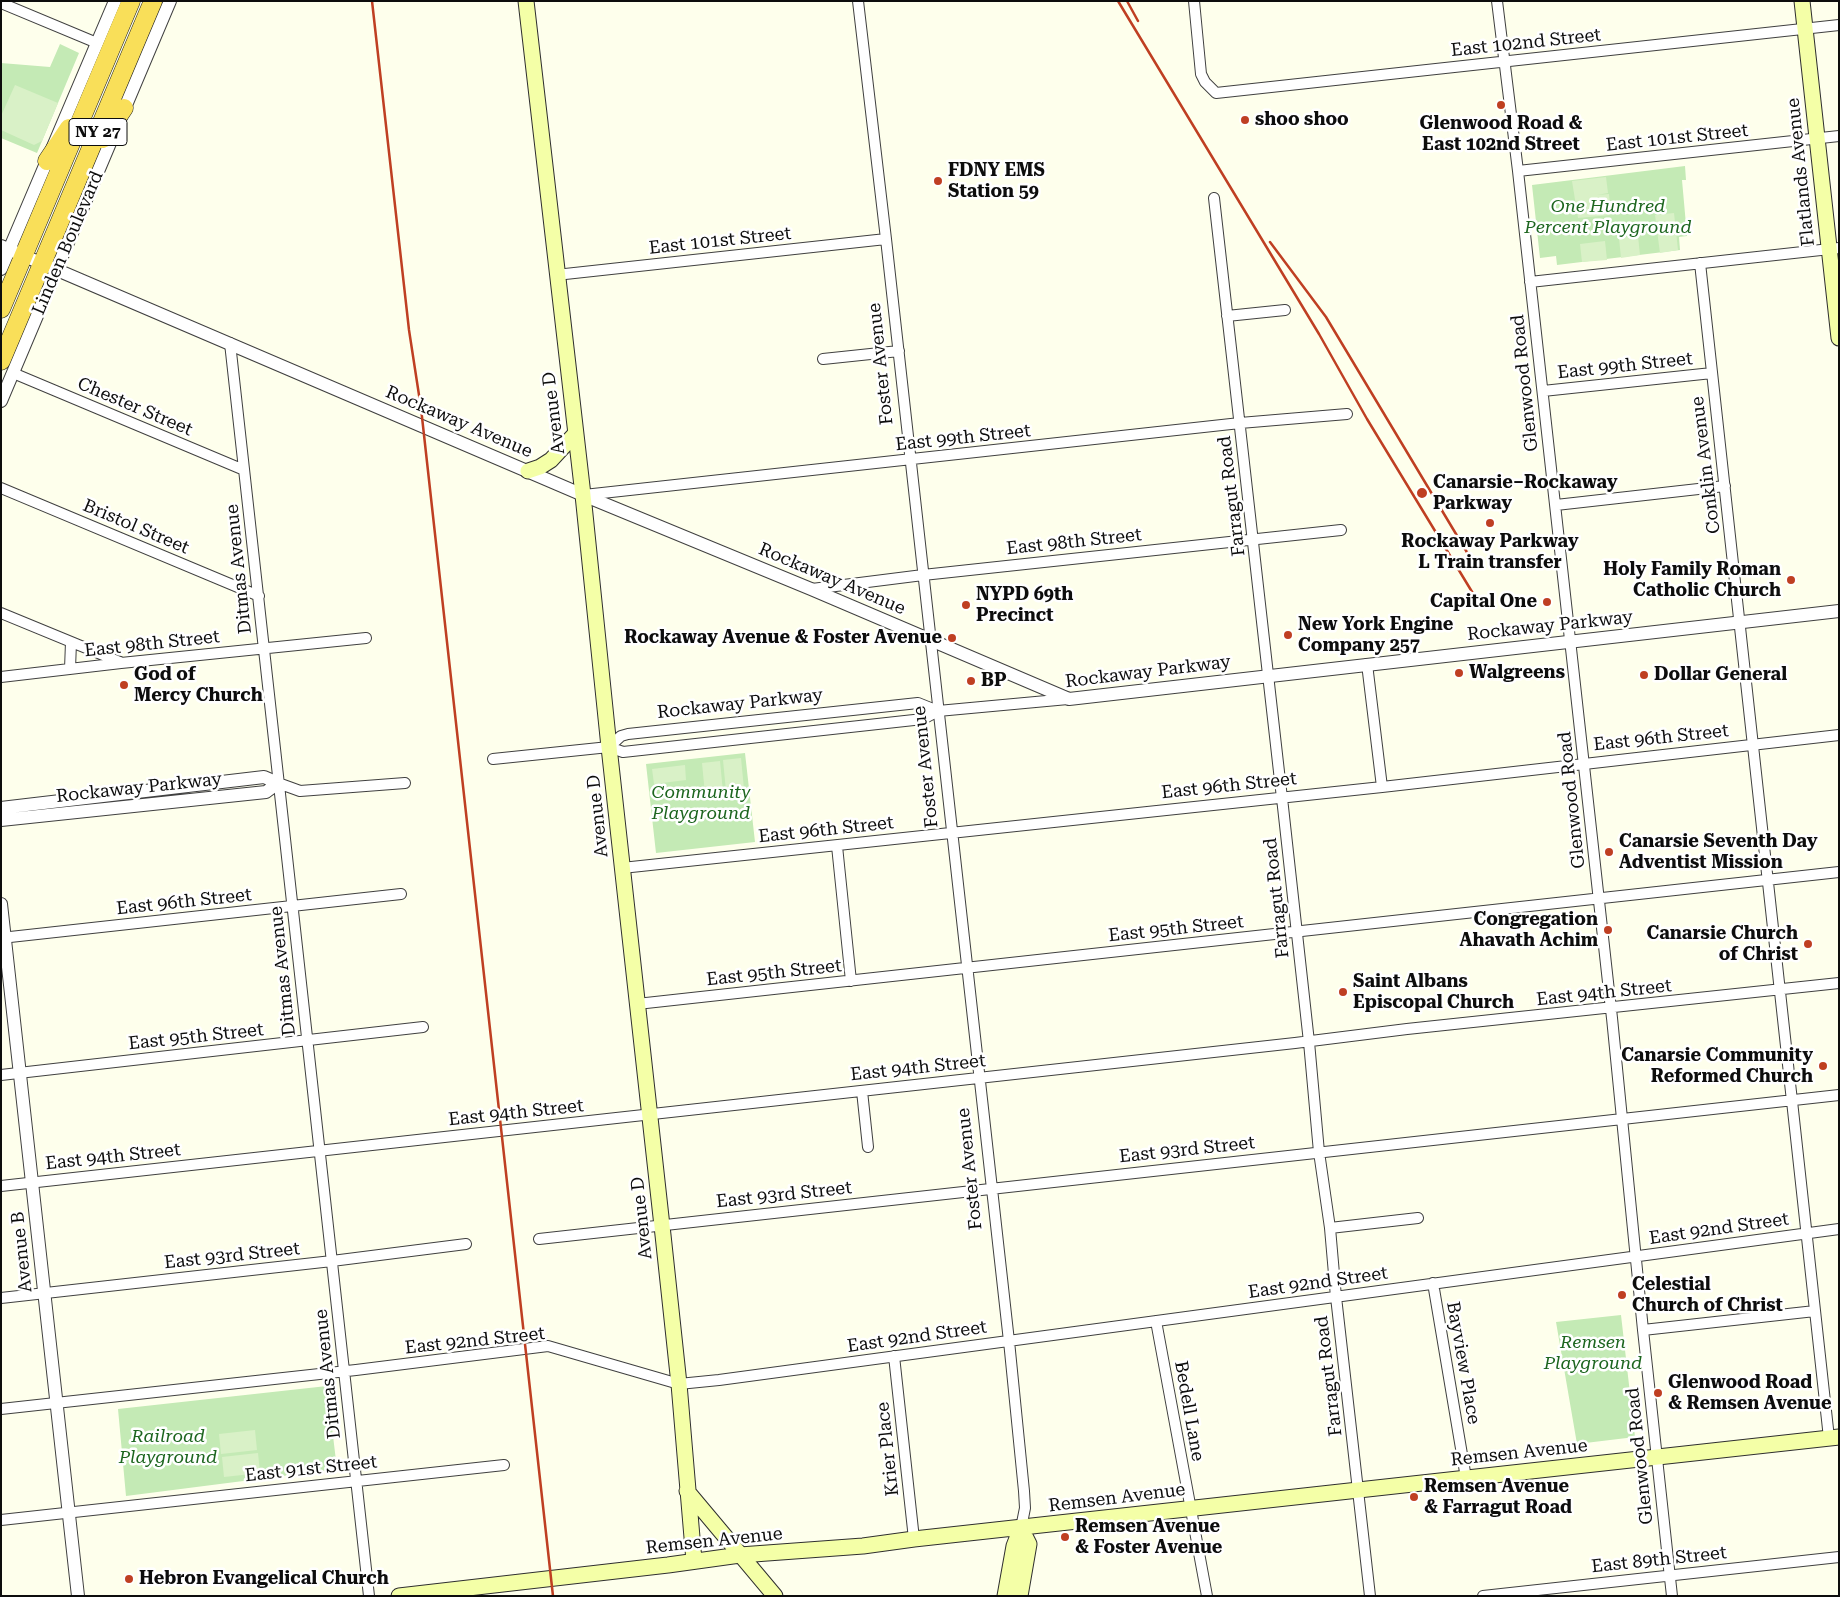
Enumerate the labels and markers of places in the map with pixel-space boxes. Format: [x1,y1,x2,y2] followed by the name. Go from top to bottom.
[1495,99,1507,111] marker: Glenwood Road & East 102nd Street
[1255,109,1349,131] place label: shoo shoo
[1420,113,1582,156] place label: Glenwood Road & East 102nd Street
[1239,114,1251,126] marker: shoo shoo
[948,160,1045,202] place label: FDNY EMS Station 59
[932,175,944,187] marker: FDNY EMS Station 59
[1433,472,1618,514] place label: Canarsie–Rockaway Parkway
[1415,486,1429,500] marker: Canarsie–Rockaway Parkway
[1484,517,1496,529] marker: Rockaway Parkway L Train transfer
[1401,531,1579,574] place label: Rockaway Parkway L Train transfer
[1603,559,1781,602] place label: Holy Family Roman Catholic Church
[1785,574,1797,586] marker: Holy Family Roman Catholic Church
[976,584,1073,626] place label: NYPD 69th Precinct
[1430,591,1537,613] place label: Capital One
[1541,596,1553,608] marker: Capital One
[960,599,972,611] marker: NYPD 69th Precinct
[1298,614,1453,656] place label: New York Engine Company 257
[624,627,942,649] place label: Rockaway Avenue & Foster Avenue
[1282,629,1294,641] marker: New York Engine Company 257
[946,632,958,644] marker: Rockaway Avenue & Foster Avenue
[1469,662,1565,684] place label: Walgreens
[134,664,263,706] place label: God of Mercy Church
[1654,664,1787,686] place label: Dollar General
[1453,667,1465,679] marker: Walgreens
[1638,669,1650,681] marker: Dollar General
[981,670,1006,692] place label: BP
[965,675,977,687] marker: BP
[118,679,130,691] marker: God of Mercy Church
[1619,831,1818,874] place label: Canarsie Seventh Day Adventist Mission
[1603,846,1615,858] marker: Canarsie Seventh Day Adventist Mission
[1459,909,1598,952] place label: Congregation Ahavath Achim
[1647,923,1798,966] place label: Canarsie Church of Christ
[1602,924,1614,936] marker: Congregation Ahavath Achim
[1802,938,1814,950] marker: Canarsie Church of Christ
[1353,971,1514,1014] place label: Saint Albans Episcopal Church
[1337,986,1349,998] marker: Saint Albans Episcopal Church
[1621,1045,1813,1088] place label: Canarsie Community Reformed Church
[1817,1060,1829,1072] marker: Canarsie Community Reformed Church
[1632,1274,1783,1316] place label: Celestial Church of Christ
[1616,1289,1628,1301] marker: Celestial Church of Christ
[1668,1372,1832,1415] place label: Glenwood Road & Remsen Avenue
[1652,1387,1664,1399] marker: Glenwood Road & Remsen Avenue
[1424,1476,1572,1518] place label: Remsen Avenue & Farragut Road
[1408,1491,1420,1503] marker: Remsen Avenue & Farragut Road
[1075,1516,1222,1558] place label: Remsen Avenue & Foster Avenue
[1059,1531,1071,1543] marker: Remsen Avenue & Foster Avenue
[139,1568,389,1590] place label: Hebron Evangelical Church
[123,1573,135,1585] marker: Hebron Evangelical Church

